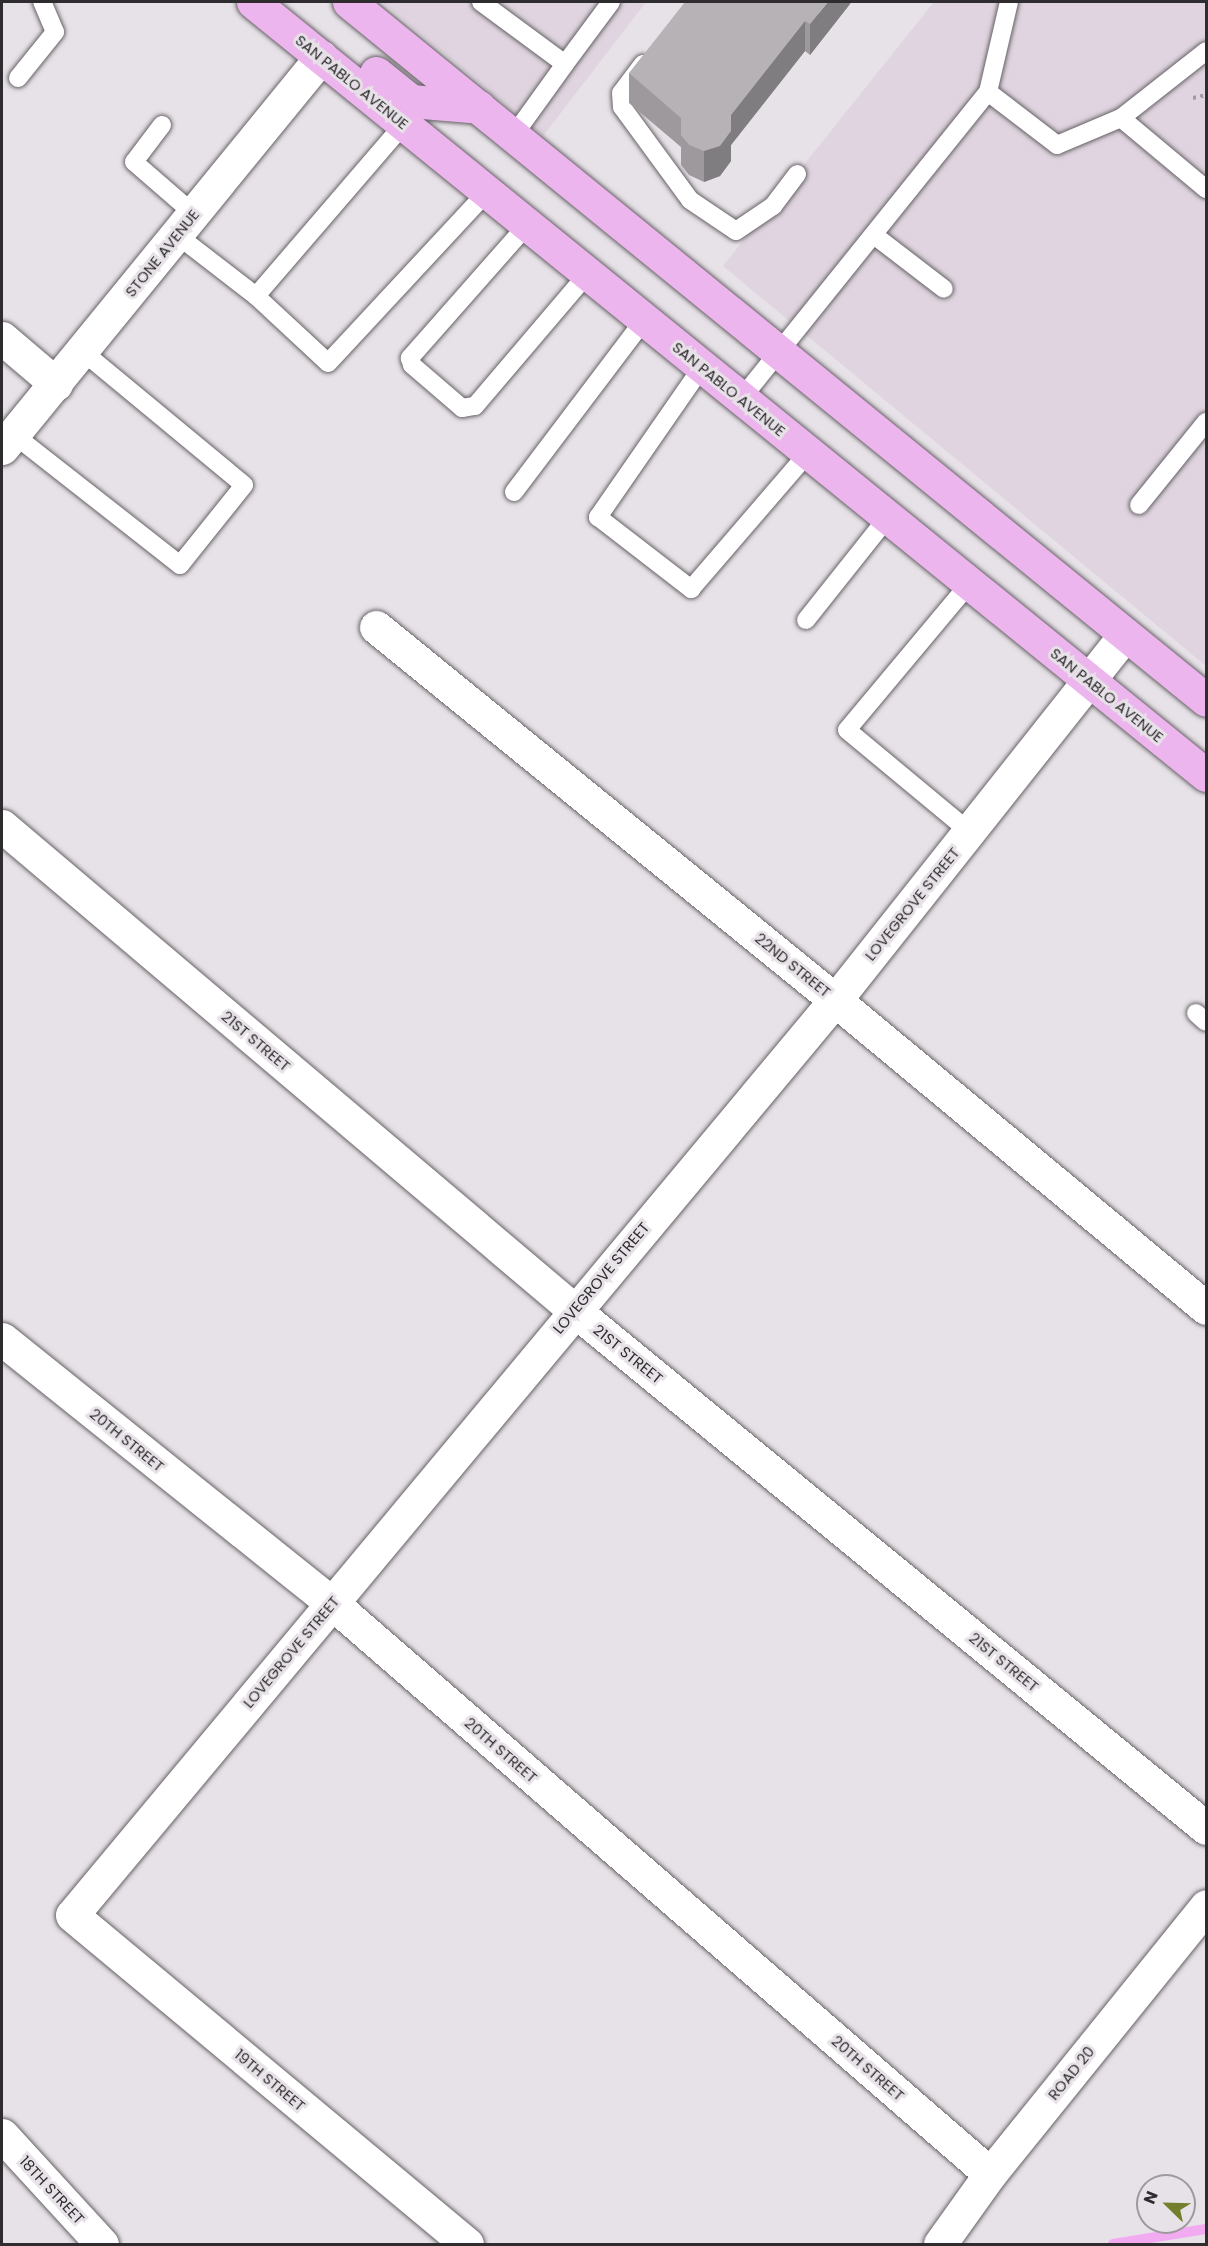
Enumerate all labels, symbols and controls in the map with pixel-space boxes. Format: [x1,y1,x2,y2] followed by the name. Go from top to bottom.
[292,31,412,133] street label: SAN PABLO AVENUE
[121,206,203,300] street label: STONE AVENUE
[669,338,789,440] street label: SAN PABLO AVENUE
[1047,644,1167,746] street label: SAN PABLO AVENUE
[861,844,963,964] street label: LOVEGROVE STREET
[752,929,834,1001] street label: 22ND STREET
[218,1007,294,1075] street label: 21ST STREET
[549,1219,653,1337] street label: LOVEGROVE STREET
[590,1321,666,1387] street label: 21ST STREET
[86,1405,168,1475] street label: 20TH STREET
[239,1593,343,1711] street label: LOVEGROVE STREET
[966,1629,1042,1695] street label: 21ST STREET
[461,1714,541,1786] street label: 20TH STREET
[828,2032,908,2104] street label: 20TH STREET
[1044,2043,1098,2103] street label: ROAD 20
[231,2045,309,2115] street label: 19TH STREET
[16,2152,88,2228] street label: 18TH STREET
[1136,2174,1196,2234] north arrow
[1138,2188,1164,2208] text: N

